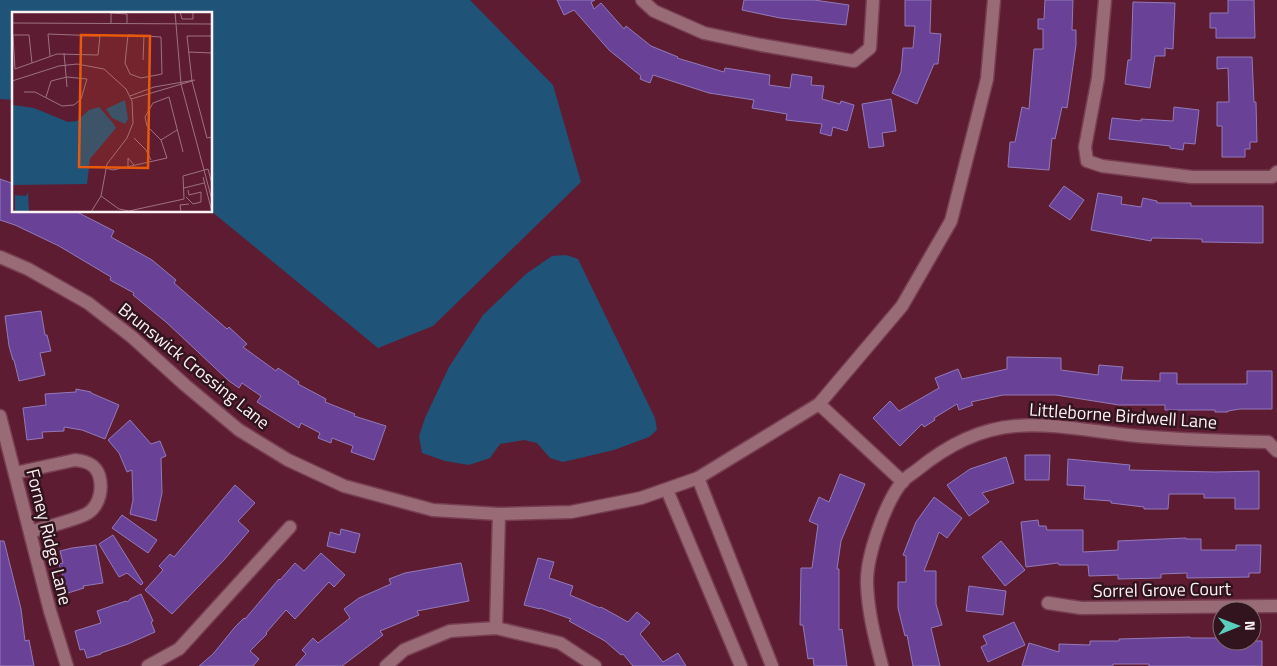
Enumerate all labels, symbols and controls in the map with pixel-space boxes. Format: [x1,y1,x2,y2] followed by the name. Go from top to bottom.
[12,12,212,212] inset map
[113,296,276,435] street label: Brunswick Crossing Lane
[1028,395,1218,436] street label: Littleborne Birdwell Lane
[20,466,79,608] street label: Forney Ridge Lane
[1093,575,1232,604] street label: Sorrel Grove Court
[1212,601,1262,651] north arrow
[1240,621,1261,631] text: N

